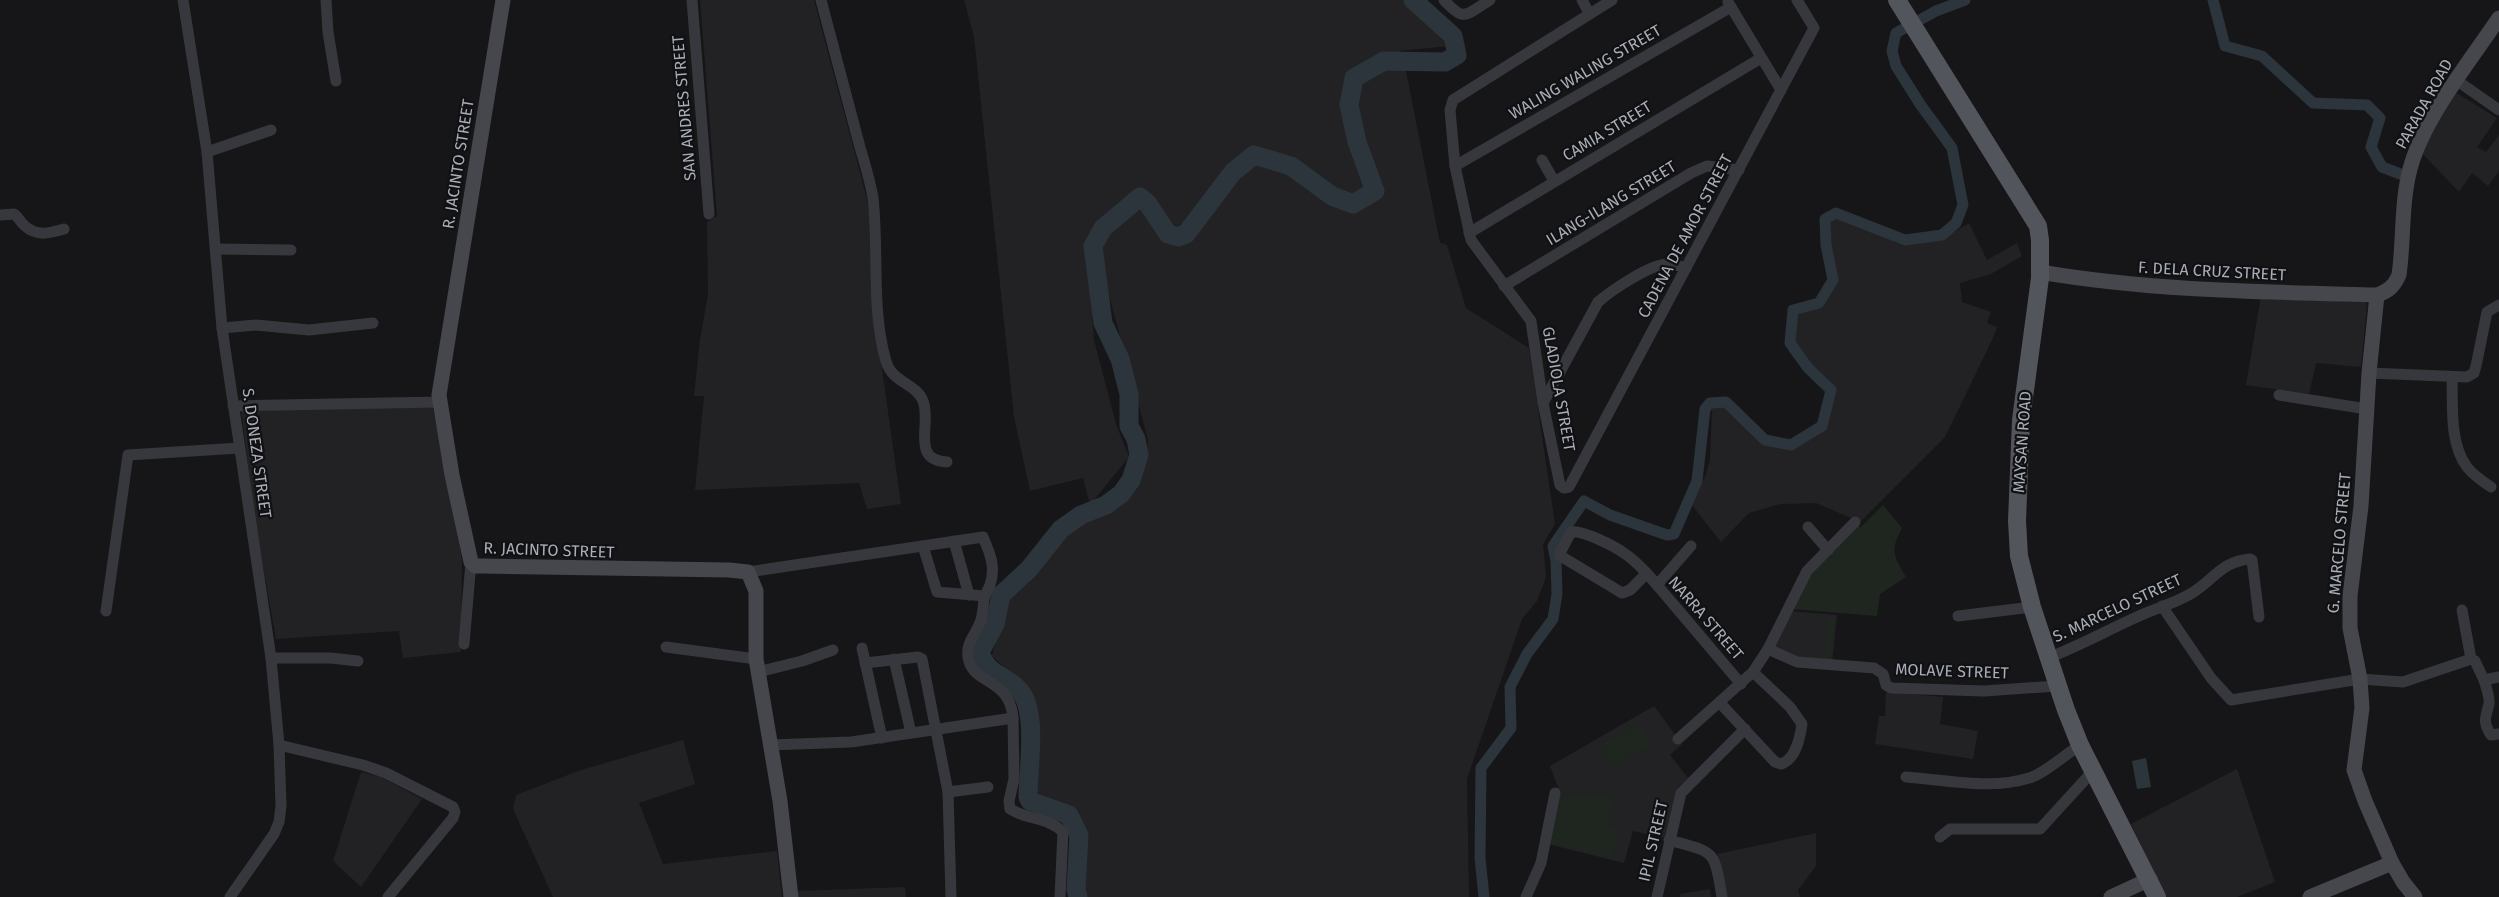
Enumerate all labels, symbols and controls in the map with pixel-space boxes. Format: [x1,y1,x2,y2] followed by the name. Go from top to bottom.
[1506,20,1665,123] street label: WALING WALING STREET
[668,34,700,182] street label: SAN ANDRES STREET
[2391,56,2457,152] street label: PARADA ROAD
[438,97,478,230] street label: R. JACINTO STREET
[1559,97,1656,165] street label: CAMIA STREET
[1634,150,1737,321] street label: CADENA DE AMOR STREET
[1543,156,1680,249] street label: ILANG-ILANG STREET
[2138,258,2287,284] street label: F. DELA CRUZ STREET
[1539,325,1579,454] street label: GLADIOLA STREET
[238,387,276,520] street label: S. DONEZA STREET
[2009,390,2035,494] street label: MAYSAN ROAD
[2323,471,2355,614] street label: G. MARCELO STREET
[483,538,616,562] street label: R. JACINTO STREET
[2050,570,2185,646] street label: S. MARCELO STREET
[1665,572,1748,664] street label: NARRA STREET
[1895,660,2010,683] street label: MOLAVE STREET
[1634,798,1672,883] street label: IPIL STREET

